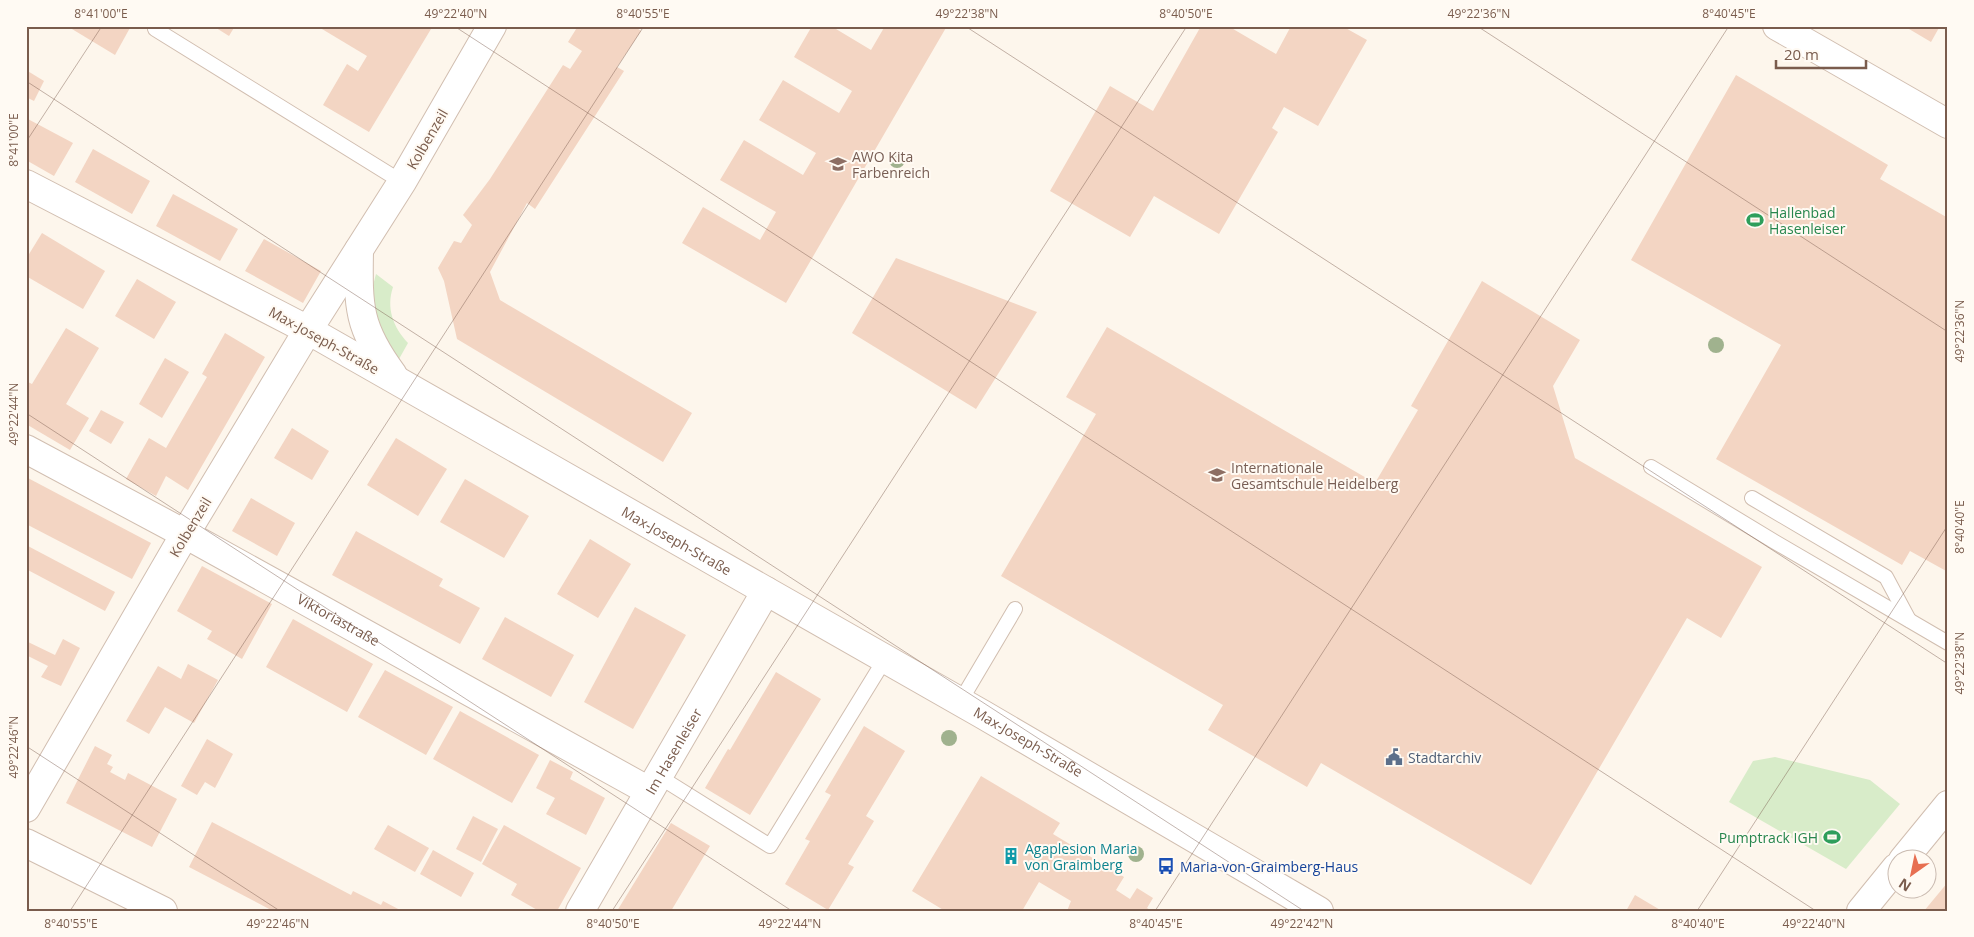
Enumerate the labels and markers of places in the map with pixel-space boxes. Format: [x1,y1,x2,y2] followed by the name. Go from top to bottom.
[852,147,930,182] place label: AWO Kita Farbenreich
[828,154,848,174] school or university icon: AWO Kita Farbenreich
[1769,203,1846,238] place label: Hallenbad Hasenleiser
[1745,210,1765,230] sports icon: Hallenbad Hasenleiser
[1231,458,1399,493] place label: Internationale Gesamtschule Heidelberg
[1207,465,1227,485] school or university icon: Internationale Gesamtschule Heidelberg
[1384,747,1404,767] public building icon: Stadtarchiv
[1408,748,1481,767] place label: Stadtarchiv
[1822,827,1842,847] sports icon: Pumptrack IGH
[1719,828,1818,847] place label: Pumptrack IGH
[1025,839,1137,874] place label: Agaplesion Maria von Graimberg
[1001,846,1021,866] building icon: Agaplesion Maria von Graimberg
[1156,856,1176,876] bus stop icon: Maria-von-Graimberg-Haus
[1180,857,1359,876] place label: Maria-von-Graimberg-Haus

